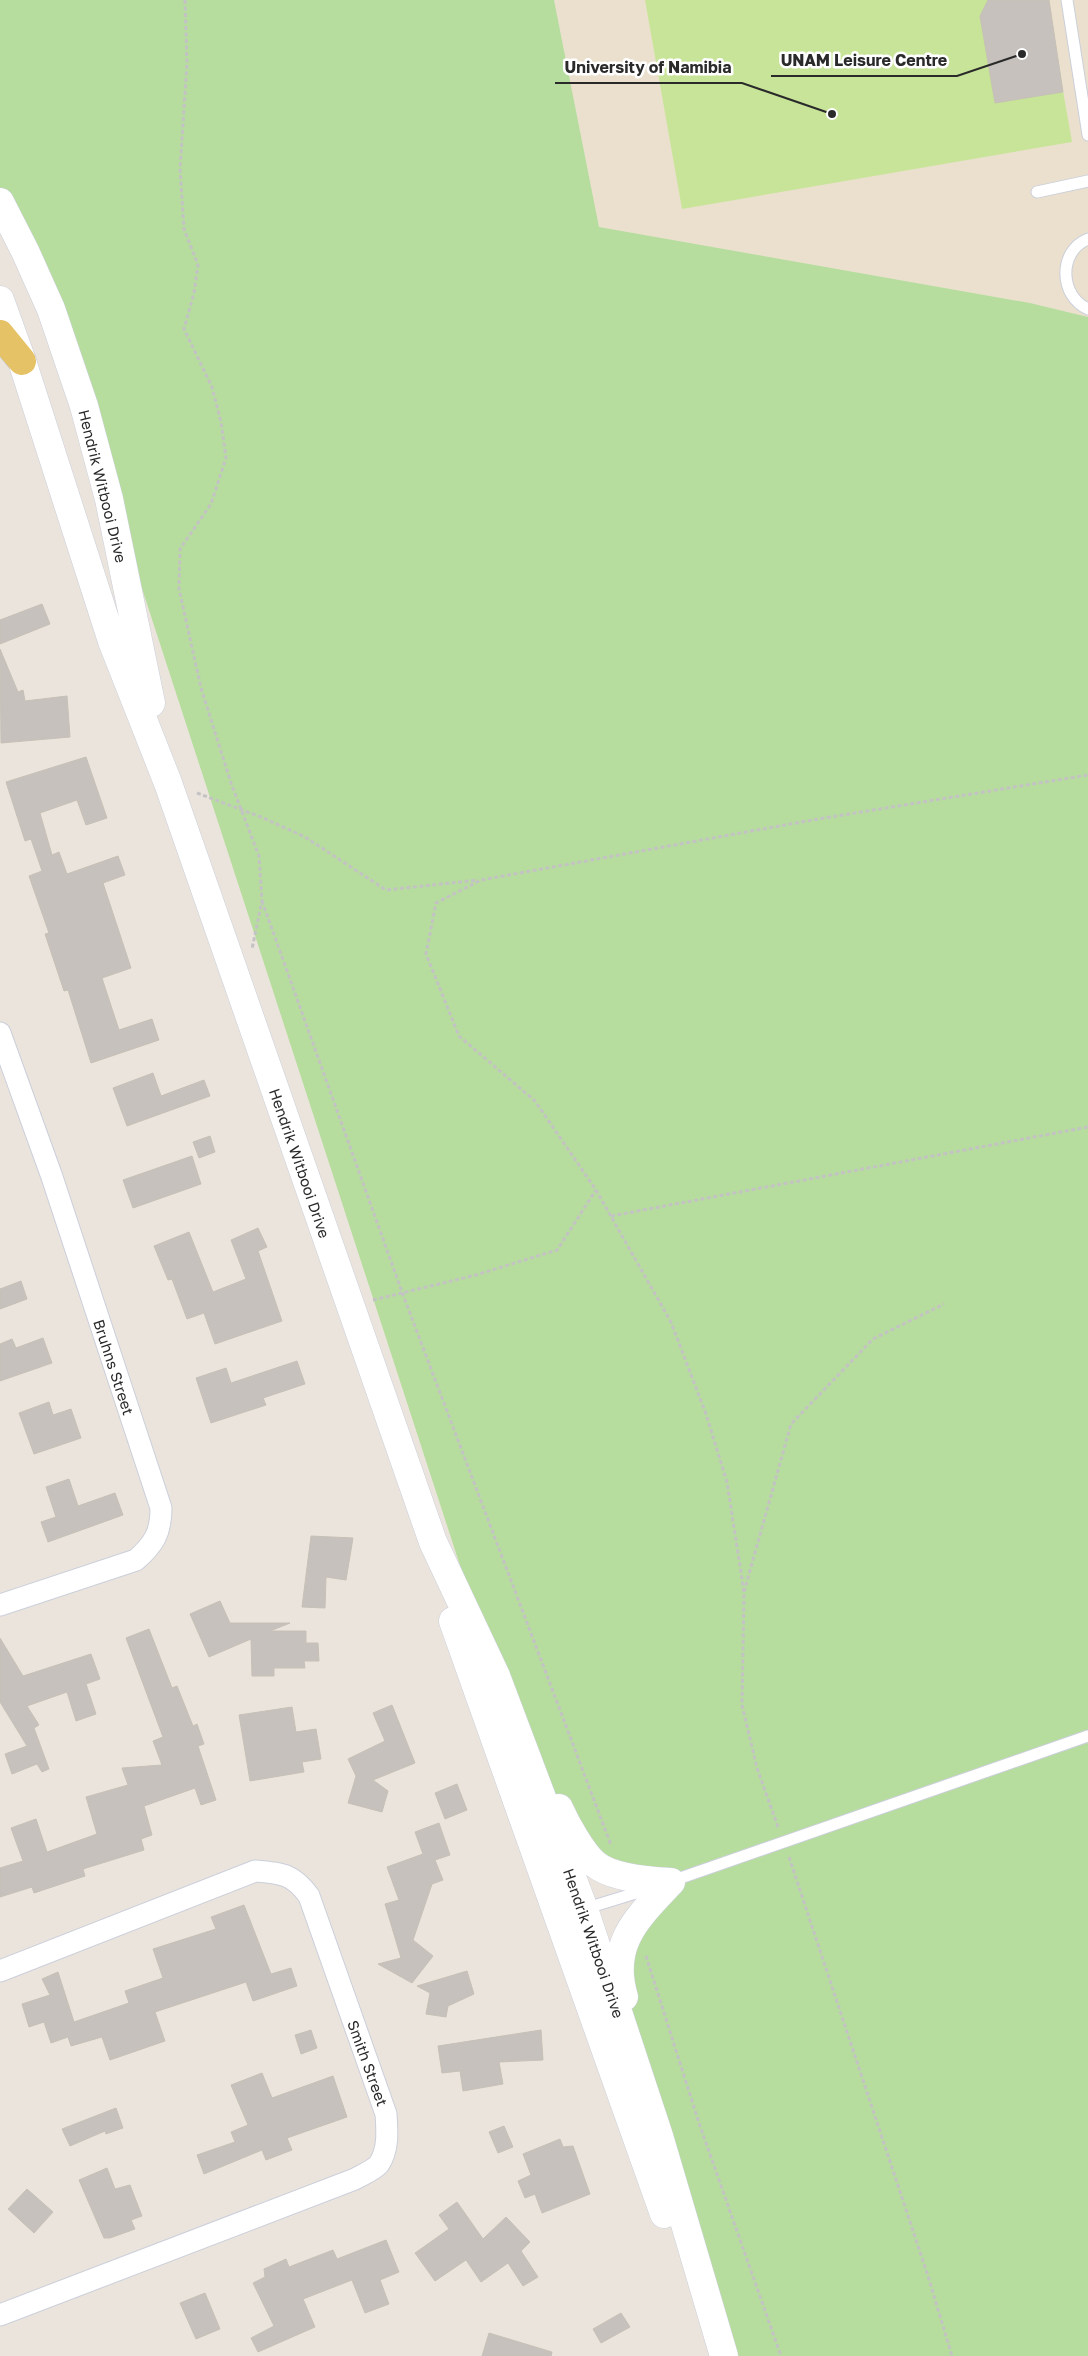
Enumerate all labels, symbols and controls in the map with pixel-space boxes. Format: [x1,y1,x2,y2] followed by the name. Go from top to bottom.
[771,45,957,76] callout: UNAM Leisure Centre
[781,50,947,70] text: UNAM Leisure Centre
[555,52,742,83] callout: University of Namibia
[565,57,731,77] text: University of Namibia
[75,408,131,565] street label: Hendrik Witbooi Drive
[266,1086,334,1241] street label: Hendrik Witbooi Drive
[90,1317,138,1417] street label: Bruhns Street
[560,1866,628,2021] street label: Hendrik Witbooi Drive
[344,2018,392,2108] street label: Smith Street

